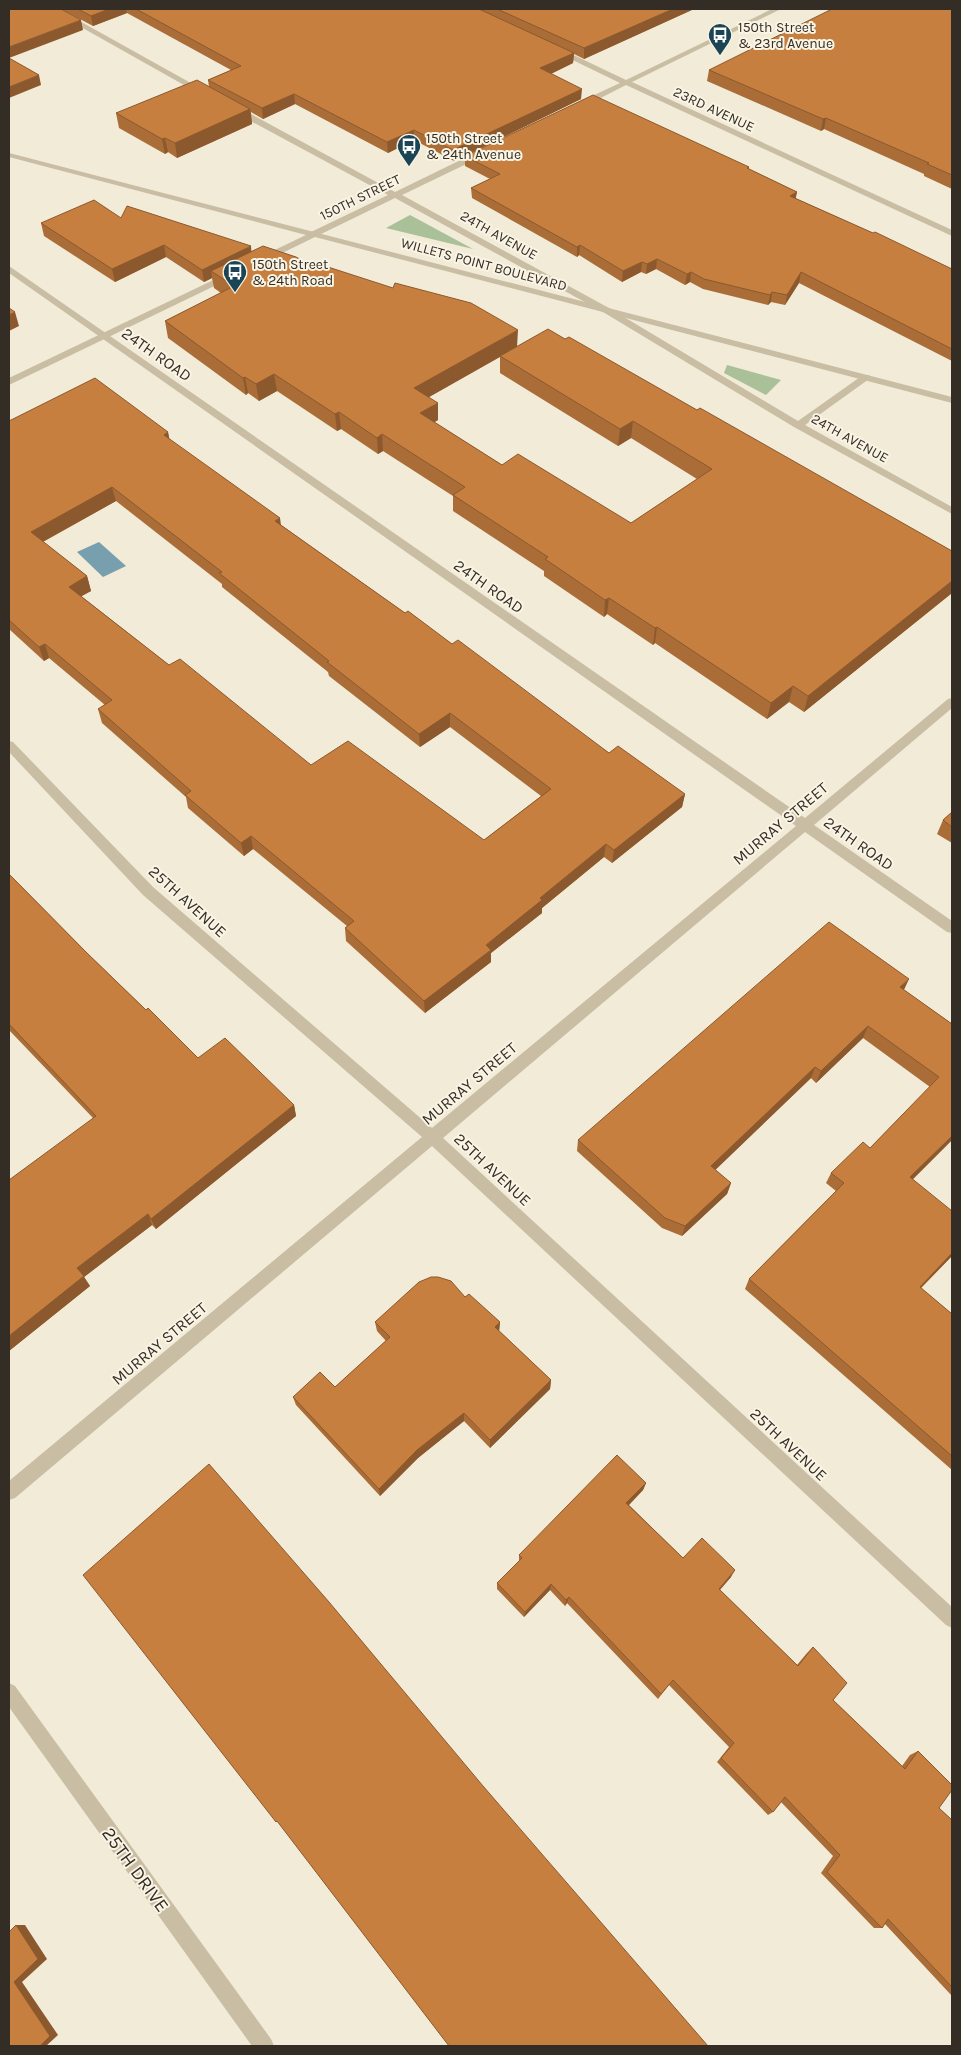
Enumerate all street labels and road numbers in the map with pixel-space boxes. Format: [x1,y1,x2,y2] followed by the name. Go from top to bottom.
[671,83,757,136] street label: 23RD AVENUE
[317,171,403,224] street label: 150TH STREET
[457,207,540,264] street label: 24TH AVENUE
[399,234,569,295] street label: WILLETS POINT BOULEVARD
[118,324,195,385] street label: 24TH ROAD
[808,410,891,467] street label: 24TH AVENUE
[450,556,527,617] street label: 24TH ROAD
[729,778,832,869] street label: MURRAY STREET
[820,813,897,874] street label: 24TH ROAD
[145,862,230,941] street label: 25TH AVENUE
[418,1038,521,1129] street label: MURRAY STREET
[450,1129,535,1210] street label: 25TH AVENUE
[108,1298,211,1389] street label: MURRAY STREET
[746,1404,831,1485] street label: 25TH AVENUE
[97,1823,173,1916] street label: 25TH DRIVE

